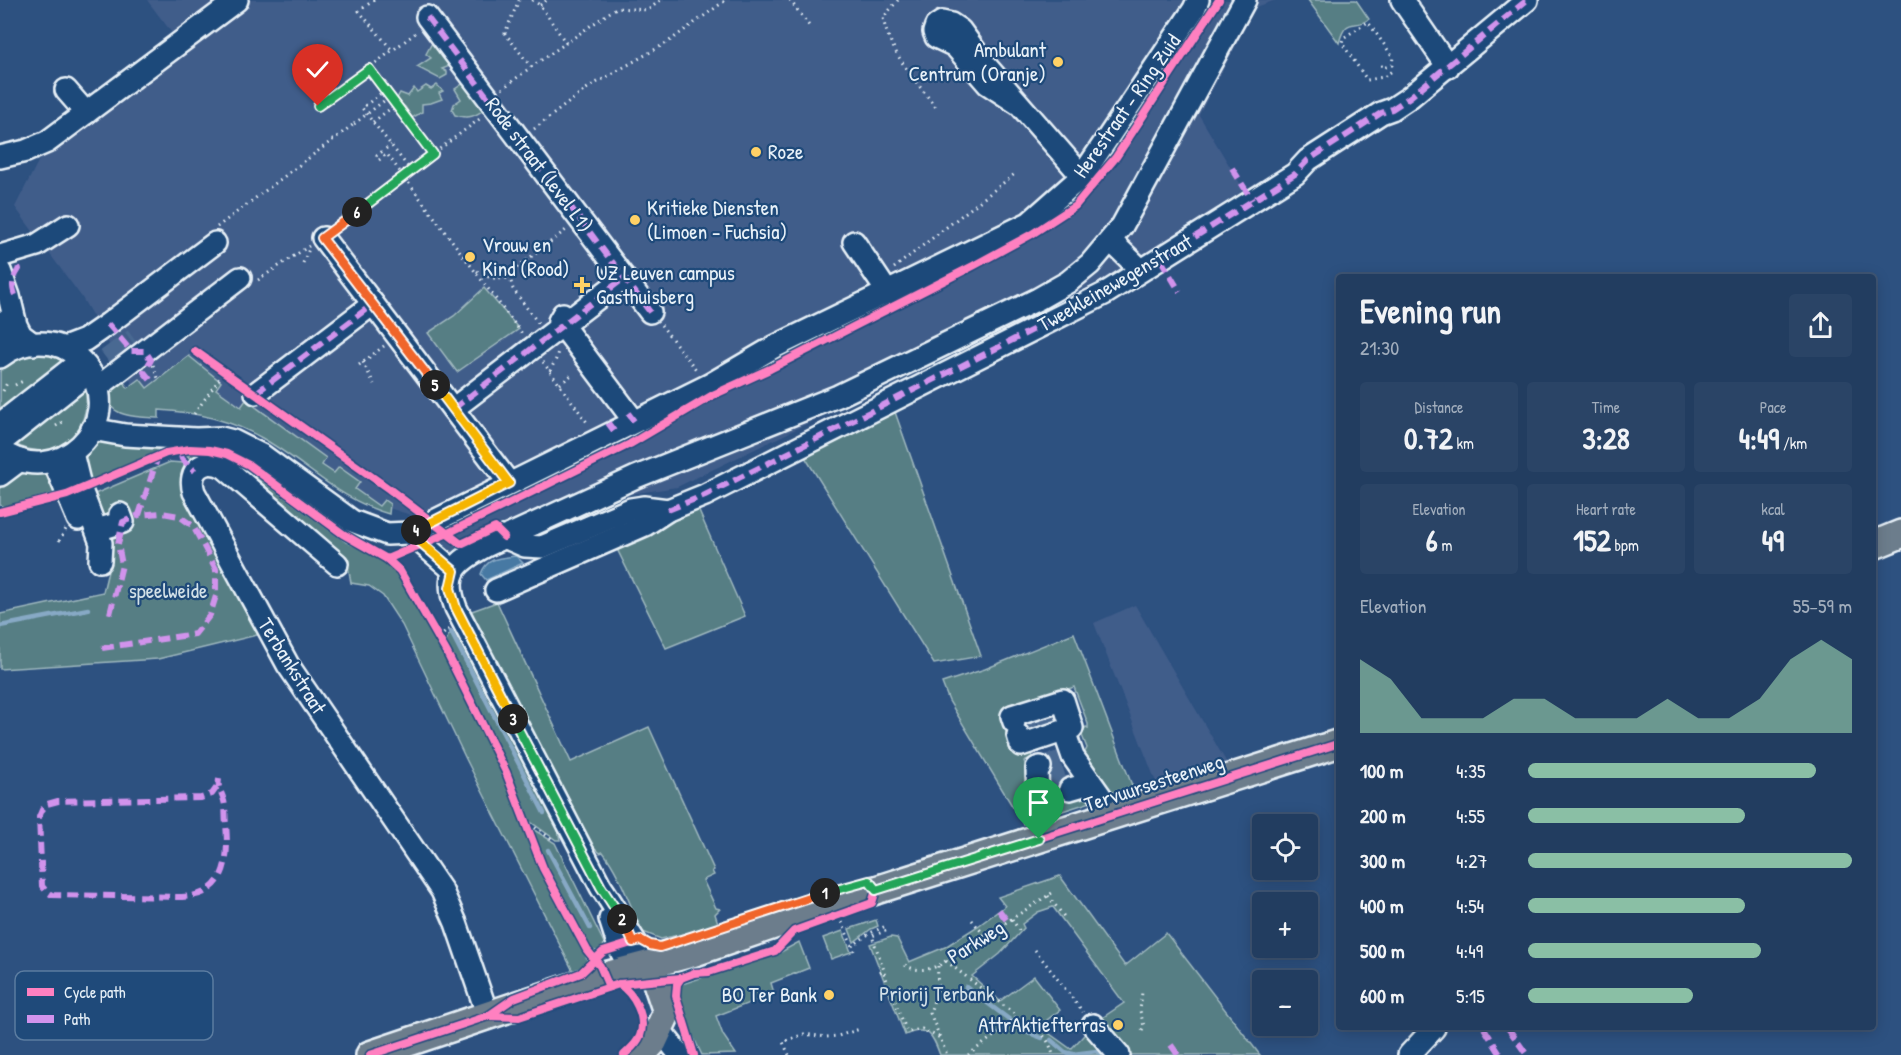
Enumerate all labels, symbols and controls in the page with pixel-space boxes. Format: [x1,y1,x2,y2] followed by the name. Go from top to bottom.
[1066,28,1187,184] street label: Herestraat - Ring Zuid
[908,35,1047,88] place label: Ambulant Centrum (Oranje)
[292,44,343,106] pin
[301,53,334,86] icon: check
[1051,55,1065,69] marker: Ambulant Centrum (Oranje)
[479,91,600,238] street label: Rode straat (level L1)
[768,137,803,166] place label: Roze
[749,145,763,159] marker: Roze
[647,193,787,246] place label: Kritieke Diensten (Limoen - Fuchsia)
[342,197,372,227] pin: 6
[354,201,360,223] text: 6
[628,213,642,227] marker: Kritieke Diensten (Limoen - Fuchsia)
[1032,226,1198,339] street label: Tweekleinewegenstraat
[482,230,570,283] place label: Vrouw en Kind (Rood)
[463,250,477,264] marker: Vrouw en Kind (Rood)
[596,258,735,311] place label: UZ Leuven campus Gasthuisberg
[573,276,591,294] marker: UZ Leuven campus Gasthuisberg
[1360,289,1501,333] text: Evening run
[1789,294,1852,357] button: share
[1360,334,1399,361] text: 21:30
[420,370,450,400] pin: 5
[432,374,438,396] text: 5
[1415,396,1463,418] text: Distance
[1592,396,1620,418] text: Time
[1760,396,1786,418] text: Pace
[1404,418,1453,458] text: 0.72
[1582,418,1630,458] text: 3:28
[1739,418,1779,458] text: 4:49
[1453,432,1474,454] text: km
[1779,432,1807,454] text: /km
[1412,498,1466,520] text: Elevation
[1576,498,1636,520] text: Heart rate
[1761,498,1785,520] text: kcal
[401,515,431,545] pin: 4
[413,519,419,541] text: 4
[1426,520,1438,560] text: 6
[1573,520,1611,560] text: 152
[1762,520,1784,560] text: 49
[1438,534,1452,556] text: m
[1611,534,1639,556] text: bpm
[129,576,207,605] park label: speelweide
[1360,592,1426,619] text: Elevation
[1793,592,1852,619] text: 55–59 m
[251,612,334,720] street label: Terbankstraat
[498,704,528,734] pin: 3
[509,708,517,730] text: 3
[1080,746,1227,819] street label: Tervuursesteenweg
[1360,757,1403,784] text: 100 m
[1456,757,1486,784] text: 4:35
[1013,777,1064,839] pin
[1022,786,1055,819] icon: arrive
[1360,802,1405,829] text: 200 m
[1456,802,1485,829] text: 4:55
[1252,814,1318,1036] map controls
[1252,814,1318,880] button: locate
[1360,847,1405,874] text: 300 m
[1456,847,1487,874] text: 4:27
[810,878,840,908] pin: 1
[822,882,828,904] text: 1
[1252,892,1318,958] button: +
[1360,892,1404,919] text: 400 m
[1456,892,1484,919] text: 4:54
[607,904,637,934] pin: 2
[618,908,626,930] text: 2
[942,913,1010,970] street label: Parkweg
[1360,937,1405,964] text: 500 m
[1456,937,1483,964] text: 4:49
[1252,970,1318,1036] button: −
[15,971,213,1040] legend
[879,979,995,1008] park label: Priorij Terbank
[722,980,817,1009] place label: BO Ter Bank
[64,981,126,1003] text: Cycle path
[1360,982,1404,1009] text: 600 m
[1456,982,1485,1009] text: 5:15
[822,988,836,1002] marker: BO Ter Bank
[64,1008,90,1030] text: Path
[978,1010,1106,1039] place label: AttrAktiefterras
[1111,1018,1125,1032] marker: AttrAktiefterras

